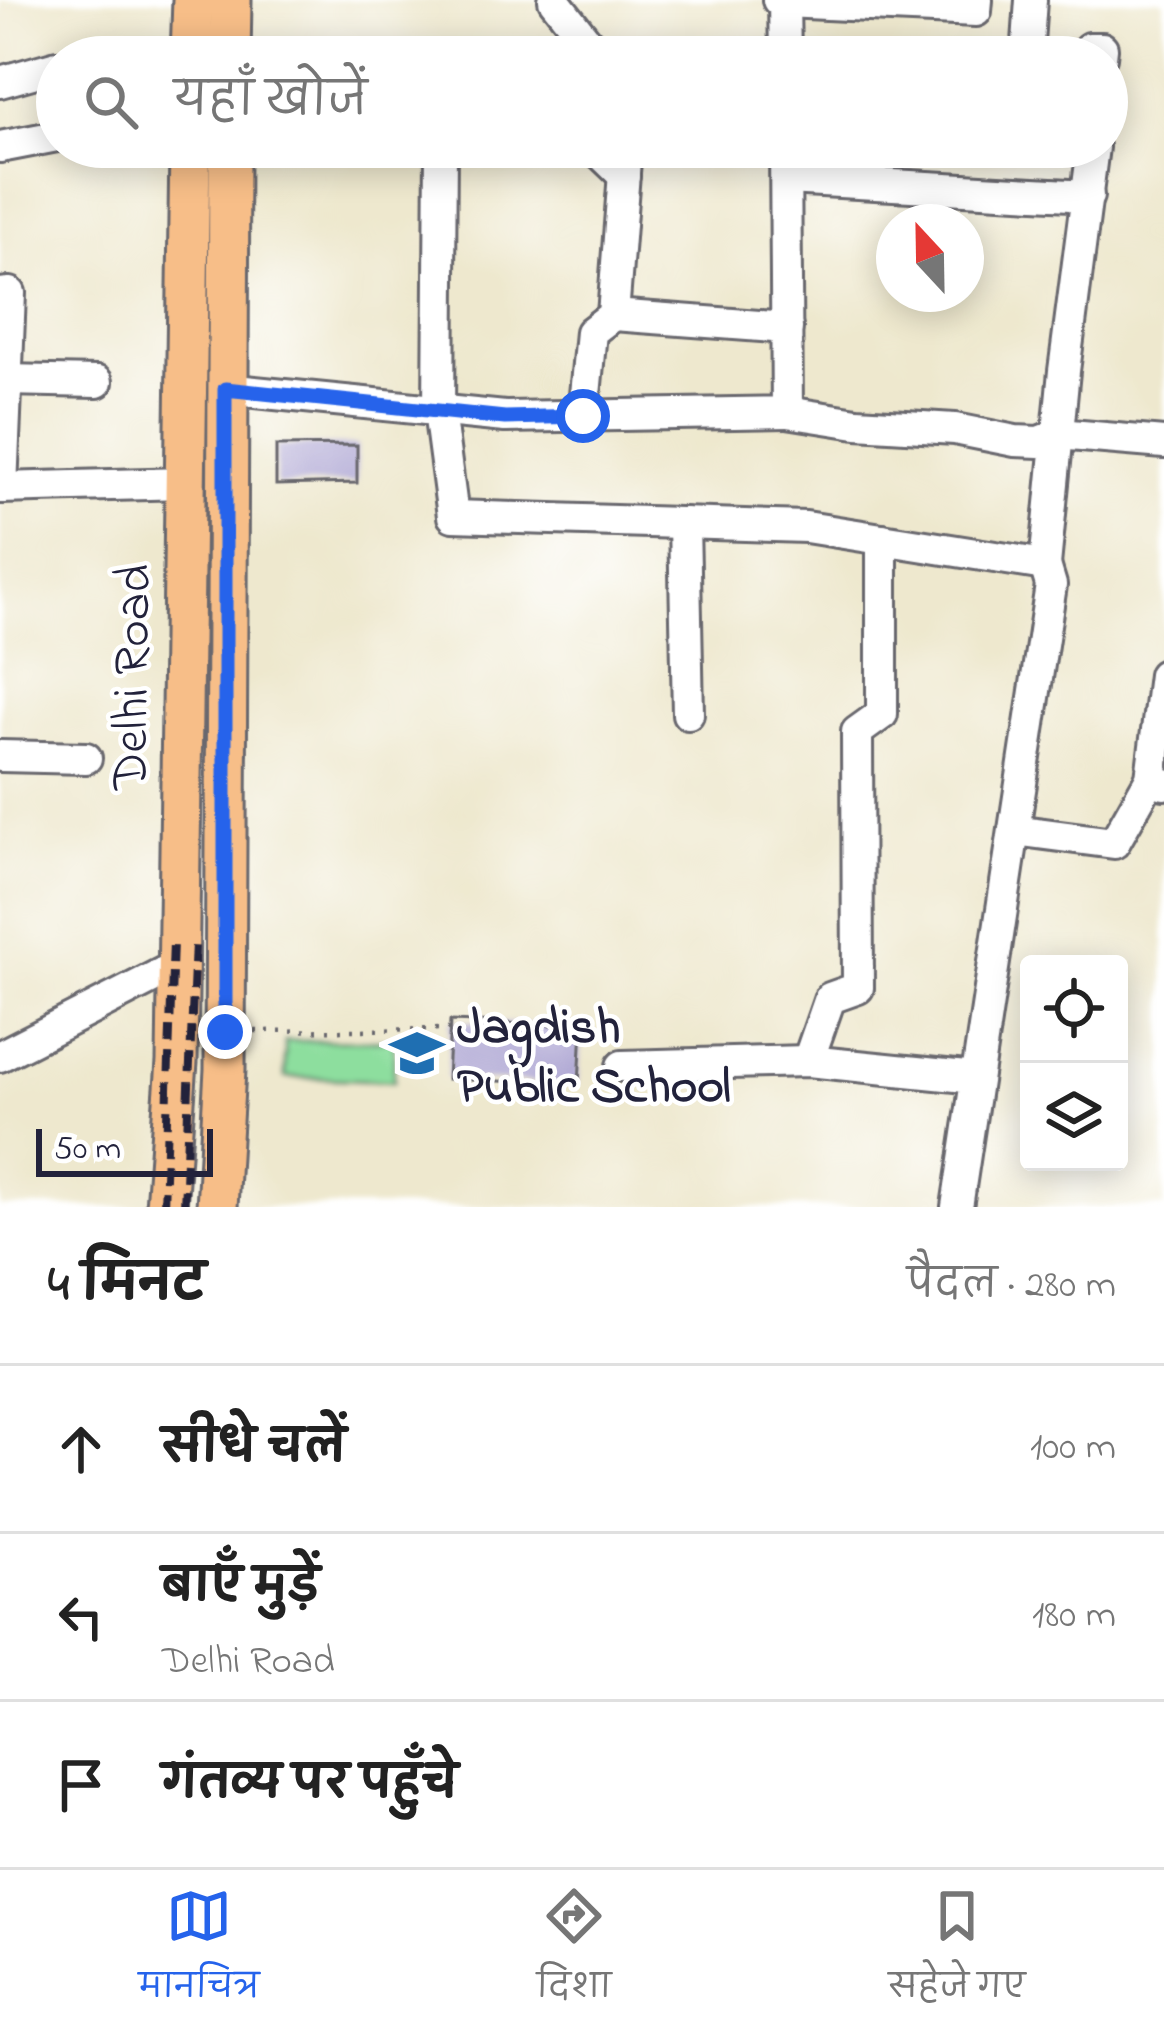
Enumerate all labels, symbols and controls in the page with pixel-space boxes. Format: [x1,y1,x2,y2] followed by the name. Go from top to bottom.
[36,36,1128,168] search box
[78,69,144,135] icon: search
[174,70,367,136] text: यहाँ खोजें
[876,204,984,312] north arrow
[556,389,610,443] route start
[95,563,174,793] street label: Delhi Road
[1020,955,1128,1171] map controls
[1020,955,1128,1063] button: locate
[457,992,731,1126] place label: Jagdish Public School
[198,1005,252,1059] route end
[388,1024,446,1082] school or university icon: Jagdish Public School
[1020,1063,1128,1171] button: layers
[36,1123,213,1176] scale bar
[54,1126,121,1174] text: 50 m
[48,1249,206,1324] text: 4 मिनट
[907,1258,1116,1315] text: पैदल · 280 m
[48,1416,114,1482] icon: ahead
[162,1417,346,1483] text: सीधे चलें
[1030,1420,1116,1477] text: 100 m
[162,1556,320,1622] text: बाएँ मुड़ें
[48,1584,114,1650] icon: left
[1032,1588,1116,1645] text: 180 m
[162,1634,335,1691] text: Delhi Road
[48,1752,114,1818] icon: arrive
[162,1753,458,1819] text: गंतव्य पर पहुँचे
[139,1883,260,2022] tab: मानचित्र
[537,1883,612,2022] tab: दिशा
[889,1883,1025,2022] tab: सहेजे गए

